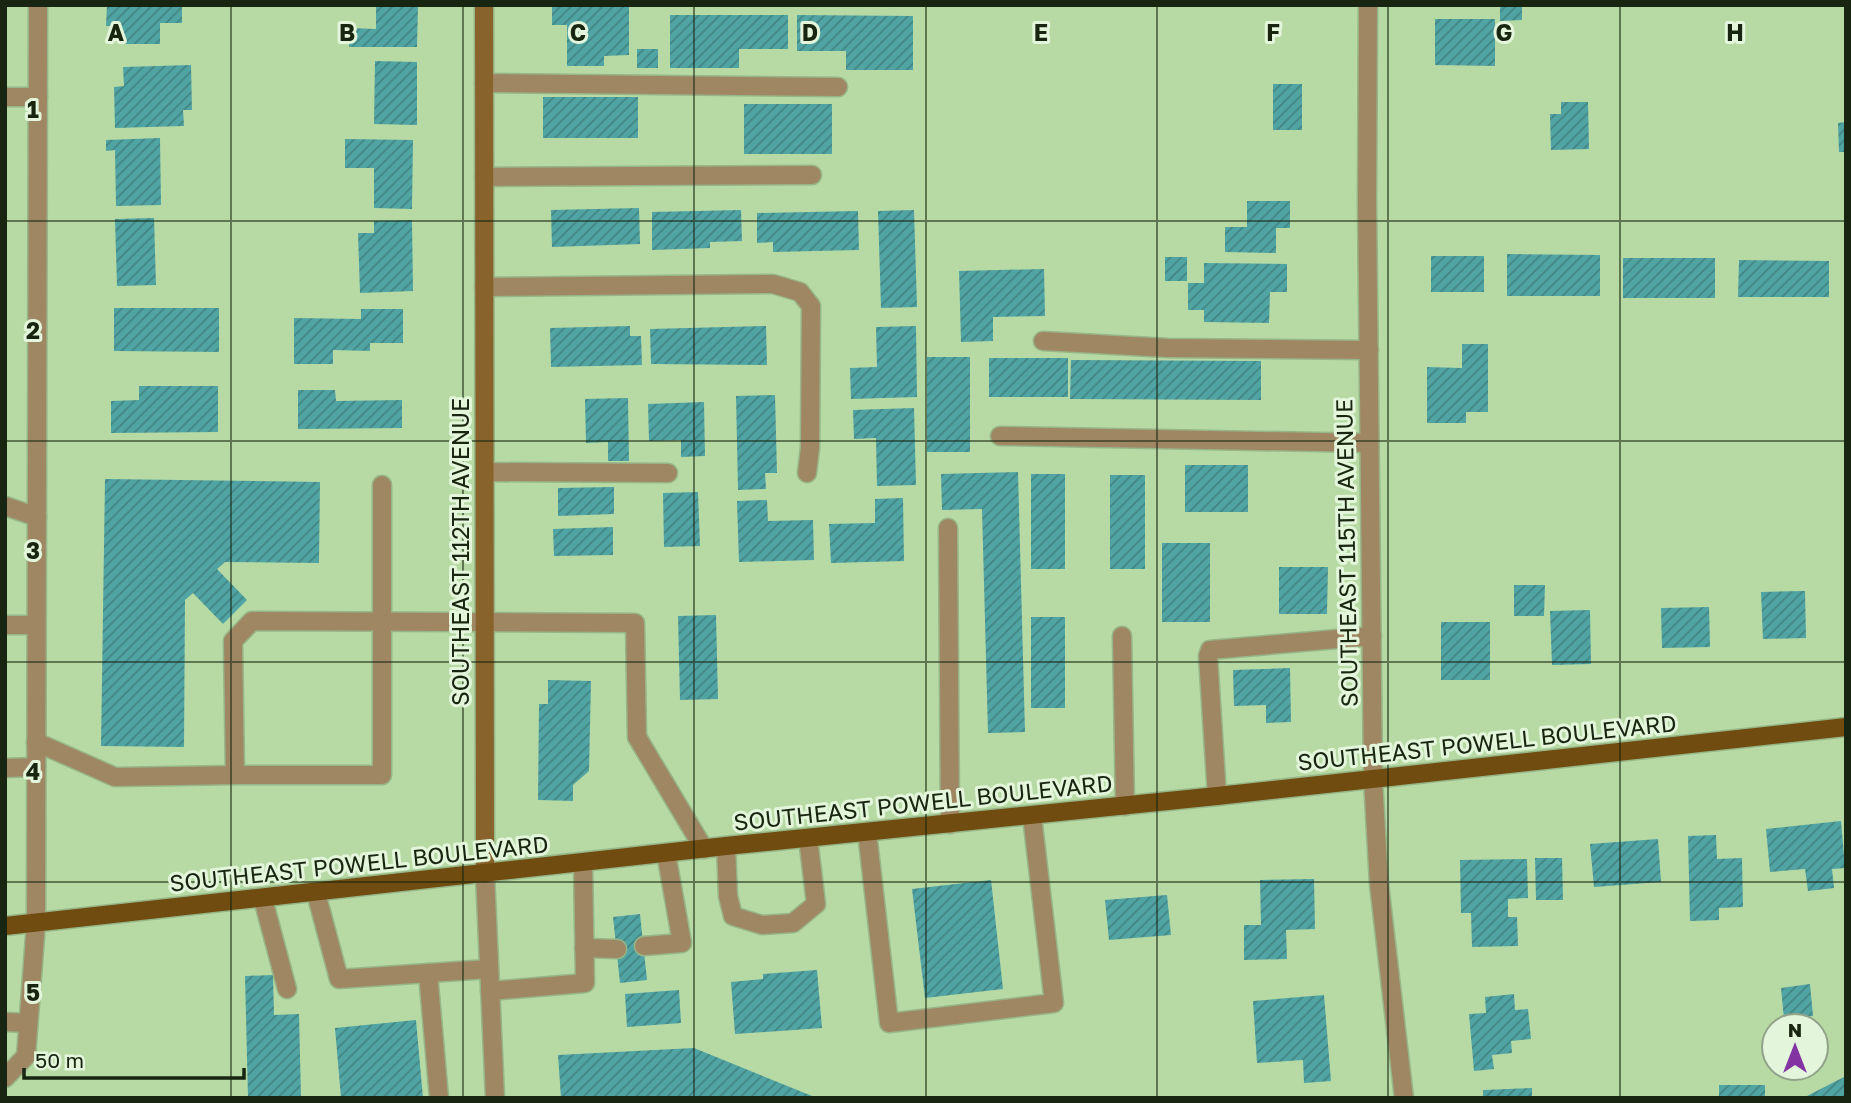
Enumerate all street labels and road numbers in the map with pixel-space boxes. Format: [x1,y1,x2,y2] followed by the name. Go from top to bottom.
[446,398,474,706] street label: SOUTHEAST 112TH AVENUE
[1329,399,1363,707] street label: SOUTHEAST 115TH AVENUE
[1296,708,1678,776] street label: SOUTHEAST POWELL BOULEVARD
[732,768,1114,836] street label: SOUTHEAST POWELL BOULEVARD
[168,829,550,897] street label: SOUTHEAST POWELL BOULEVARD

